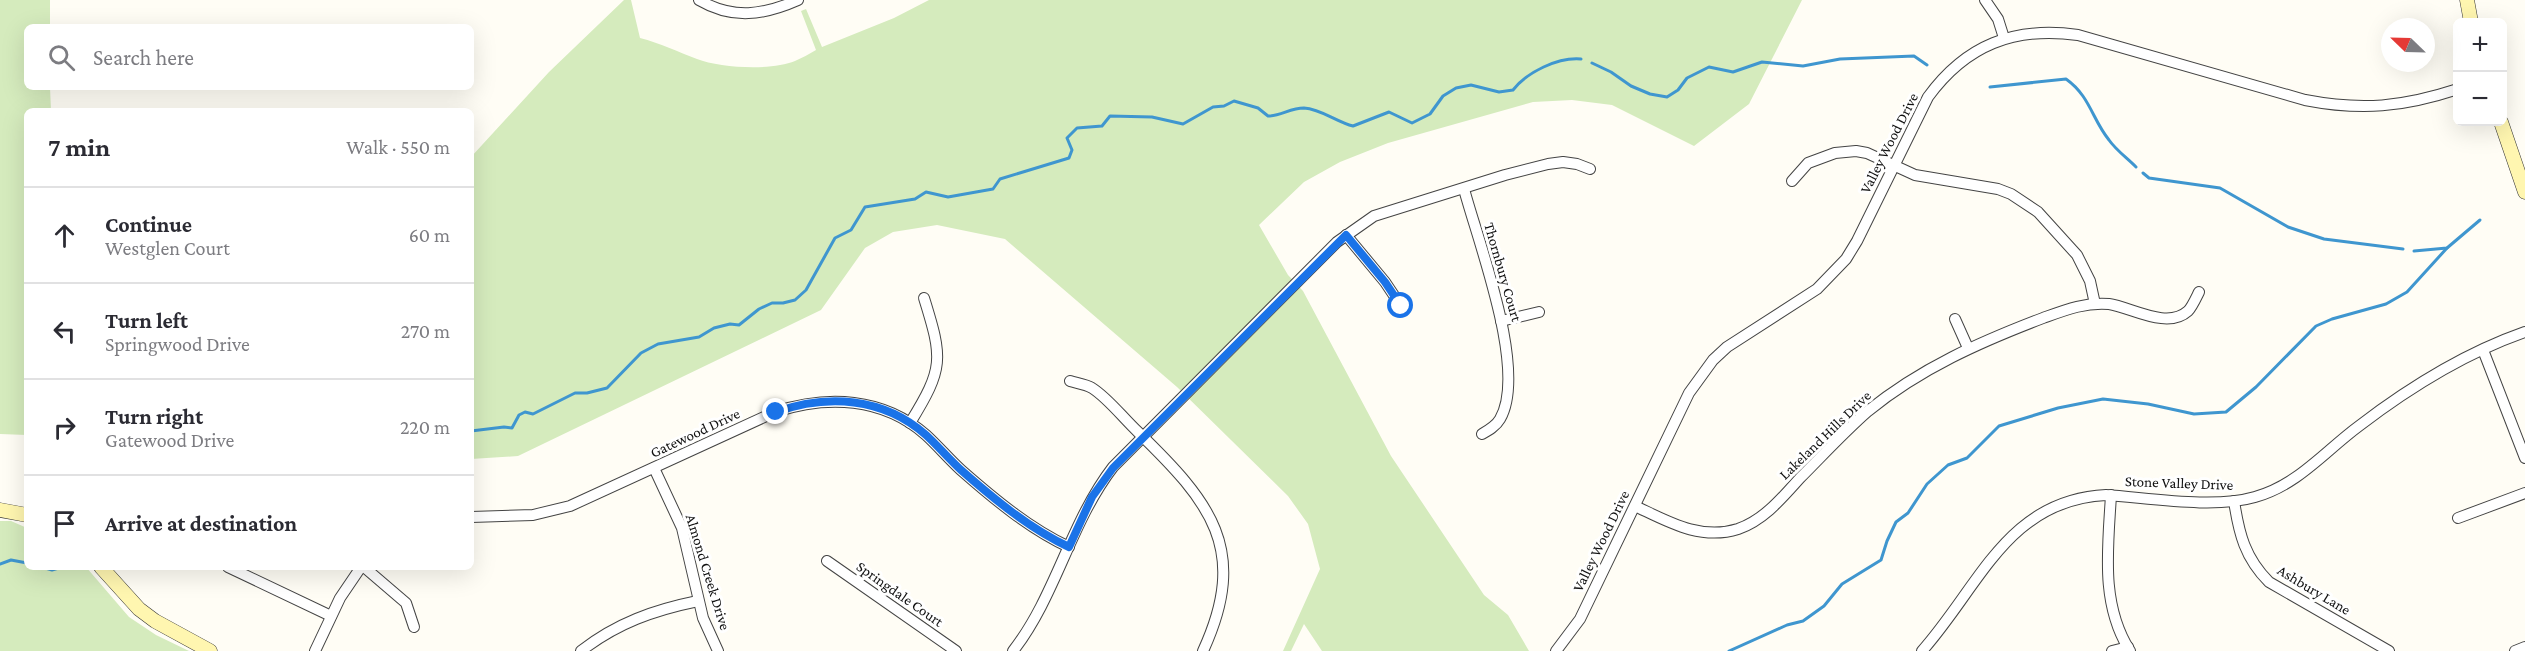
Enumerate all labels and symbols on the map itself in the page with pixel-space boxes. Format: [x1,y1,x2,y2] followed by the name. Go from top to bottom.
[2381,18,2435,72] north arrow
[1857,90,1922,196] street label: Valley Wood Drive
[1480,221,1525,325] street label: Thornbury Court
[1387,292,1413,318] route start
[1776,387,1874,483] street label: Lakeland Hills Drive
[762,398,788,424] route end
[648,405,743,461] street label: Gatewood Drive
[2125,473,2234,494] street label: Stone Valley Drive
[1570,488,1633,595] street label: Valley Wood Drive
[683,512,733,632] street label: Almond Creek Drive
[853,558,947,631] street label: Springdale Court
[2274,562,2354,619] street label: Ashbury Lane

